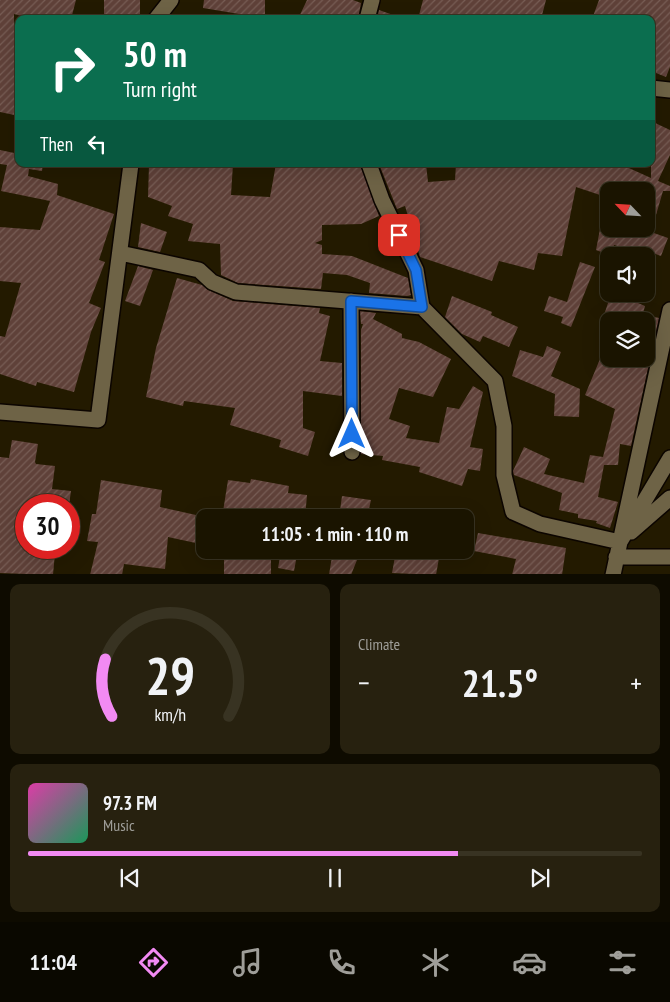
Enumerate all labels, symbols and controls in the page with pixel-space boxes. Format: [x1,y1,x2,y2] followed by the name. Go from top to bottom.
[123,31,187,77] text: 50 m
[40,35,105,100] icon: right
[123,75,197,103] text: Turn right
[83,130,111,158] icon: left
[40,132,73,156] text: Then
[600,182,655,238] north arrow
[600,182,655,367] map controls
[378,214,420,256] pin
[385,221,413,249] icon: arrive
[600,247,655,302] button: sound
[600,312,655,367] button: layers
[325,407,377,459] position arrow
[15,494,80,559] speed limit sign: 30
[262,522,408,546] text: 11:05 · 1 min · 110 m
[358,634,400,654] text: Climate
[145,642,195,709] text: 29
[462,658,538,707] text: 21.5°
[358,664,370,701] text: −
[630,664,642,701] text: +
[154,703,186,726] text: km/h
[103,791,157,815] text: 97.3 FM
[103,815,135,835] text: Music
[116,864,144,892] icon: previous
[321,864,349,892] icon: pause
[526,864,554,892] icon: next
[136,945,171,980] icon: directions
[230,945,265,980] icon: music
[324,945,359,980] icon: phone
[418,945,453,980] icon: climate
[512,945,547,980] icon: car
[605,945,640,980] icon: filters
[29,948,77,976] text: 11:04

